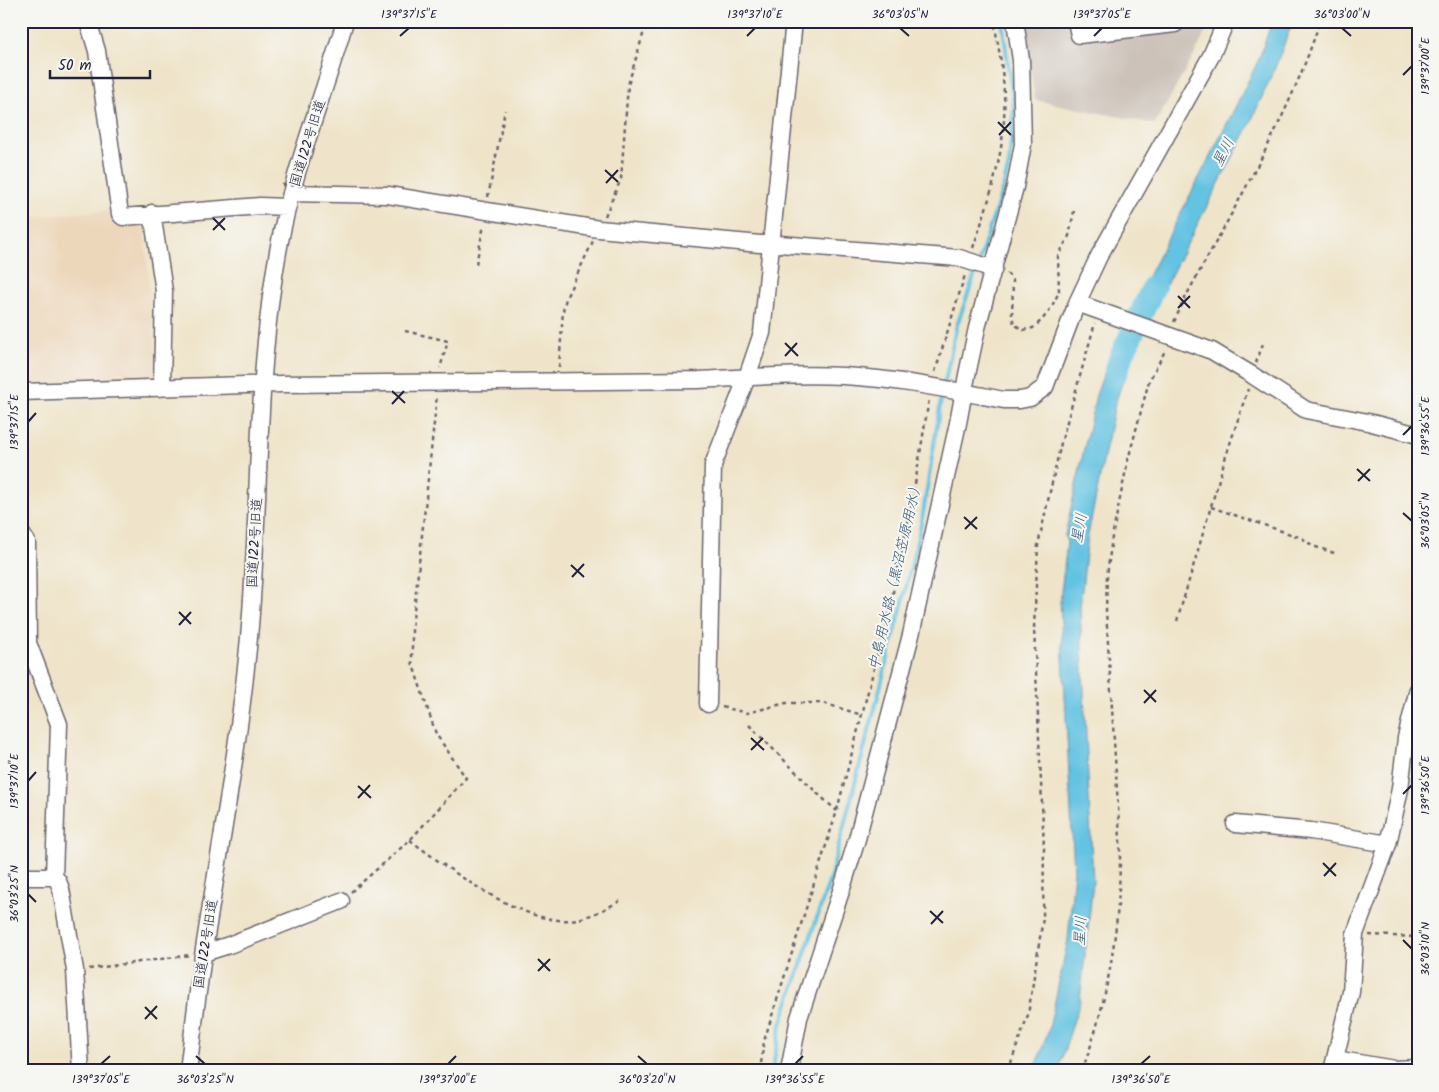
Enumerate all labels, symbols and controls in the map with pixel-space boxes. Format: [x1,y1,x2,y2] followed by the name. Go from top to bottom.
[381,5,438,24] text: 139°37'15"E
[727,5,784,24] text: 139°37'10"E
[872,5,928,24] text: 36°03'05"N
[1073,5,1132,24] text: 139°37'05"E
[1314,5,1370,24] text: 36°03'00"N
[1416,36,1435,95] text: 139°37'00"E
[50,48,150,80] scale bar
[58,54,92,78] text: 50 m
[284,97,332,190] street label: 国道122号旧道
[1206,134,1241,171] water label: 星川
[5,393,24,450] text: 139°37'15"E
[1416,395,1435,456] text: 139°36'55"E
[862,478,930,673] water label: 中島用水路（黒沼笠原用水）
[1416,493,1435,549] text: 36°03'05"N
[242,497,268,589] street label: 国道122号旧道
[1066,511,1094,545] water label: 星川
[5,752,24,809] text: 139°37'10"E
[1416,754,1435,815] text: 139°36'50"E
[5,865,24,923] text: 36°03'25"N
[188,898,224,991] street label: 国道122号旧道
[1068,915,1094,947] water label: 星川
[1416,922,1435,976] text: 36°03'10"N
[72,1070,131,1089] text: 139°37'05"E
[176,1070,234,1089] text: 36°03'25"N
[419,1070,478,1089] text: 139°37'00"E
[618,1070,676,1089] text: 36°03'20"N
[765,1070,826,1089] text: 139°36'55"E
[1111,1070,1172,1089] text: 139°36'50"E

